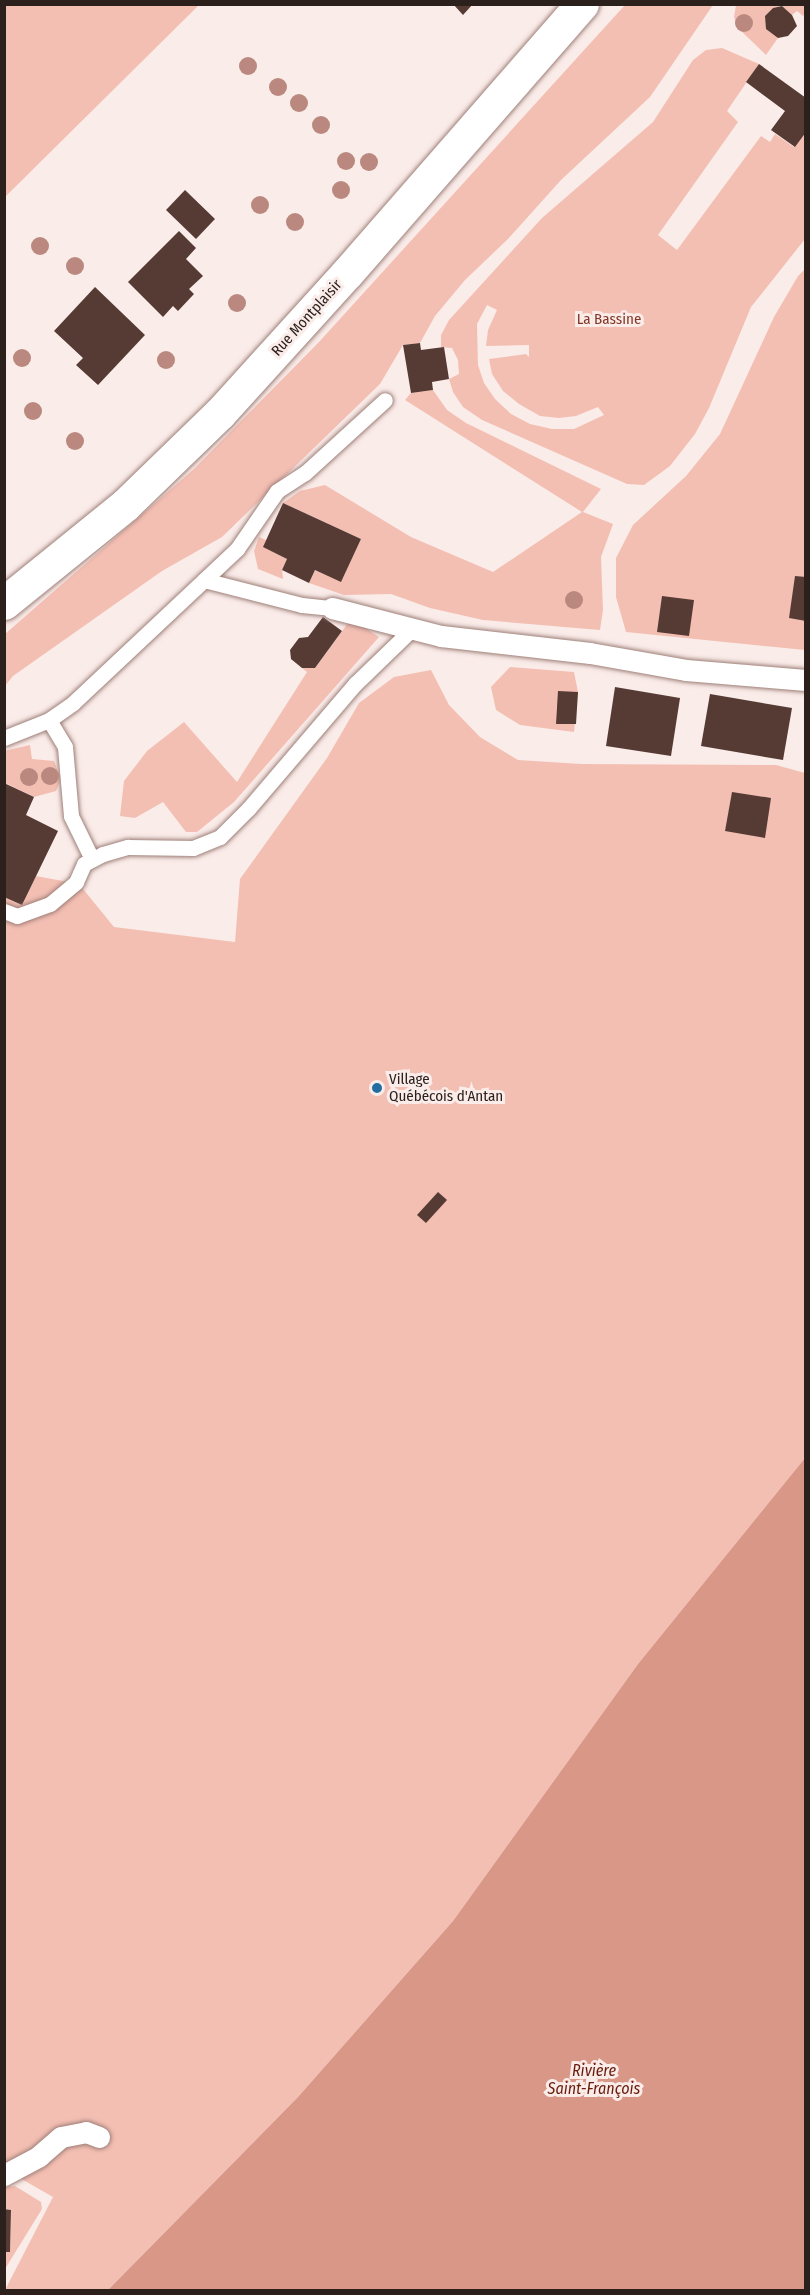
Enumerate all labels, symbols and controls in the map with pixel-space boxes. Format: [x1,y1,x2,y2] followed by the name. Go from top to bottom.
[268,276,346,360] street label: Rue Montplaisir
[577,311,641,329] park label: La Bassine
[389,1070,503,1105] place label: Village Québécois d'Antan
[370,1081,384,1095] marker: Village Québécois d'Antan
[548,2061,640,2099] water label: Rivière Saint-François

